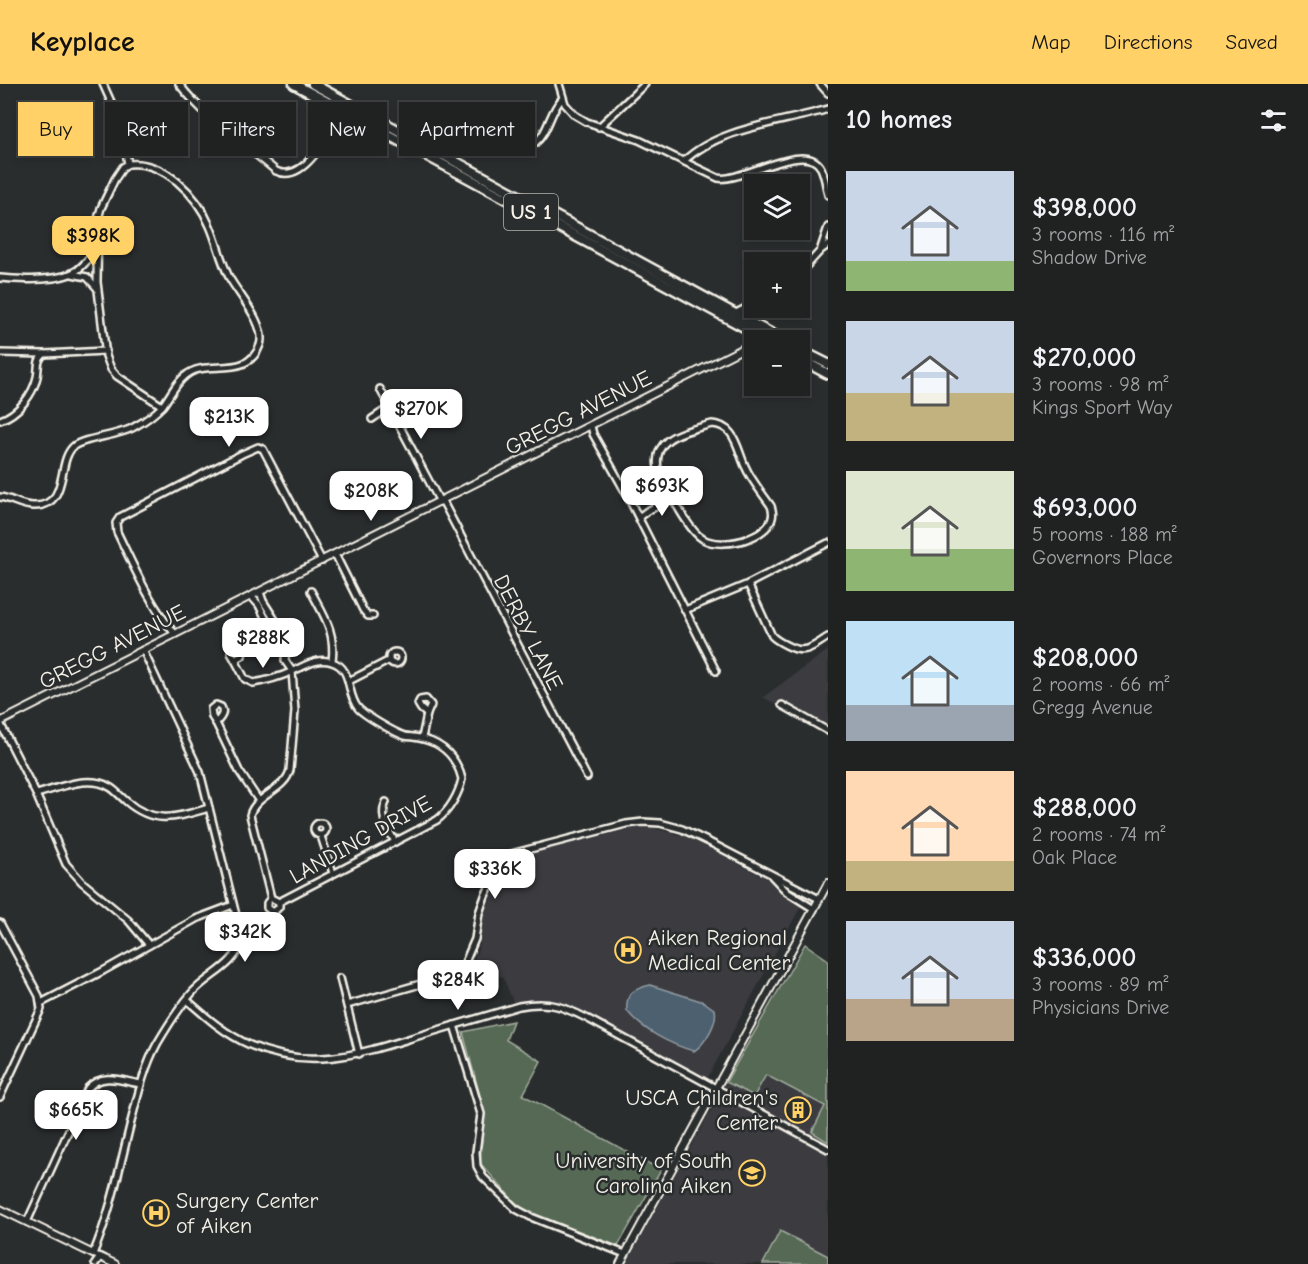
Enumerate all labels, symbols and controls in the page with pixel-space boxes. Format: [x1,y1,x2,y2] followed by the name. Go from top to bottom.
[30,26,135,58] text: Keyplace
[1031,30,1071,54] text: Map
[1104,30,1193,54] text: Directions
[1226,30,1278,54] text: Saved
[18,102,93,156] chip: Buy
[105,102,188,156] chip: Rent
[200,102,296,156] chip: Filters
[308,102,387,156] chip: New
[399,102,535,156] chip: Apartment
[1257,104,1290,137] icon: filters
[846,105,952,135] text: 10 homes
[744,174,810,396] map controls
[744,174,810,240] button: layers
[1032,193,1137,223] text: $398,000
[504,194,558,230] road number: US 1
[894,195,966,267] icon: home
[51,216,135,267] pin: $398K
[1032,223,1174,246] text: 3 rooms · 116 m²
[66,224,120,247] text: $398K
[1032,246,1147,269] text: Shadow Drive
[744,252,810,318] button: +
[744,330,810,396] button: −
[1032,343,1137,373] text: $270,000
[894,345,966,417] icon: home
[501,365,656,461] street label: GREGG AVENUE
[1032,373,1168,396] text: 3 rooms · 98 m²
[379,389,463,440] pin: $270K
[1032,396,1172,419] text: Kings Sport Way
[187,397,271,448] pin: $213K
[394,397,448,420] text: $270K
[204,405,254,428] text: $213K
[620,466,704,517] pin: $693K
[329,471,413,522] pin: $208K
[635,474,689,497] text: $693K
[344,479,398,502] text: $208K
[1032,493,1137,523] text: $693,000
[894,495,966,567] icon: home
[1032,523,1177,546] text: 5 rooms · 188 m²
[1032,546,1173,569] text: Governors Place
[488,571,568,694] street label: DERBY LANE
[35,599,190,695] street label: GREGG AVENUE
[221,618,305,669] pin: $288K
[236,626,290,649] text: $288K
[1032,643,1138,673] text: $208,000
[894,645,966,717] icon: home
[1032,673,1170,696] text: 2 rooms · 66 m²
[1032,696,1153,719] text: Gregg Avenue
[285,790,436,890] street label: LANDING DRIVE
[1032,793,1137,823] text: $288,000
[894,795,966,867] icon: home
[1032,823,1165,846] text: 2 rooms · 74 m²
[1032,846,1117,869] text: Oak Place
[453,849,537,900] pin: $336K
[468,857,522,880] text: $336K
[203,912,287,963] pin: $342K
[219,920,271,943] text: $342K
[648,925,791,976] place label: Aiken Regional Medical Center
[613,935,643,965] hospital icon: Aiken Regional Medical Center
[1032,943,1136,973] text: $336,000
[894,945,966,1017] icon: home
[416,960,500,1011] pin: $284K
[432,968,484,991] text: $284K
[1032,973,1168,996] text: 3 rooms · 89 m²
[1032,996,1169,1019] text: Physicians Drive
[625,1085,778,1136] place label: USCA Children's Center
[34,1090,118,1141] pin: $665K
[783,1095,813,1125] building icon: USCA Children's Center
[49,1098,103,1121] text: $665K
[555,1148,732,1199] place label: University of South Carolina Aiken
[737,1158,767,1188] school or university icon: University of South Carolina Aiken
[176,1188,318,1239] place label: Surgery Center of Aiken
[141,1198,171,1228] hospital icon: Surgery Center of Aiken

